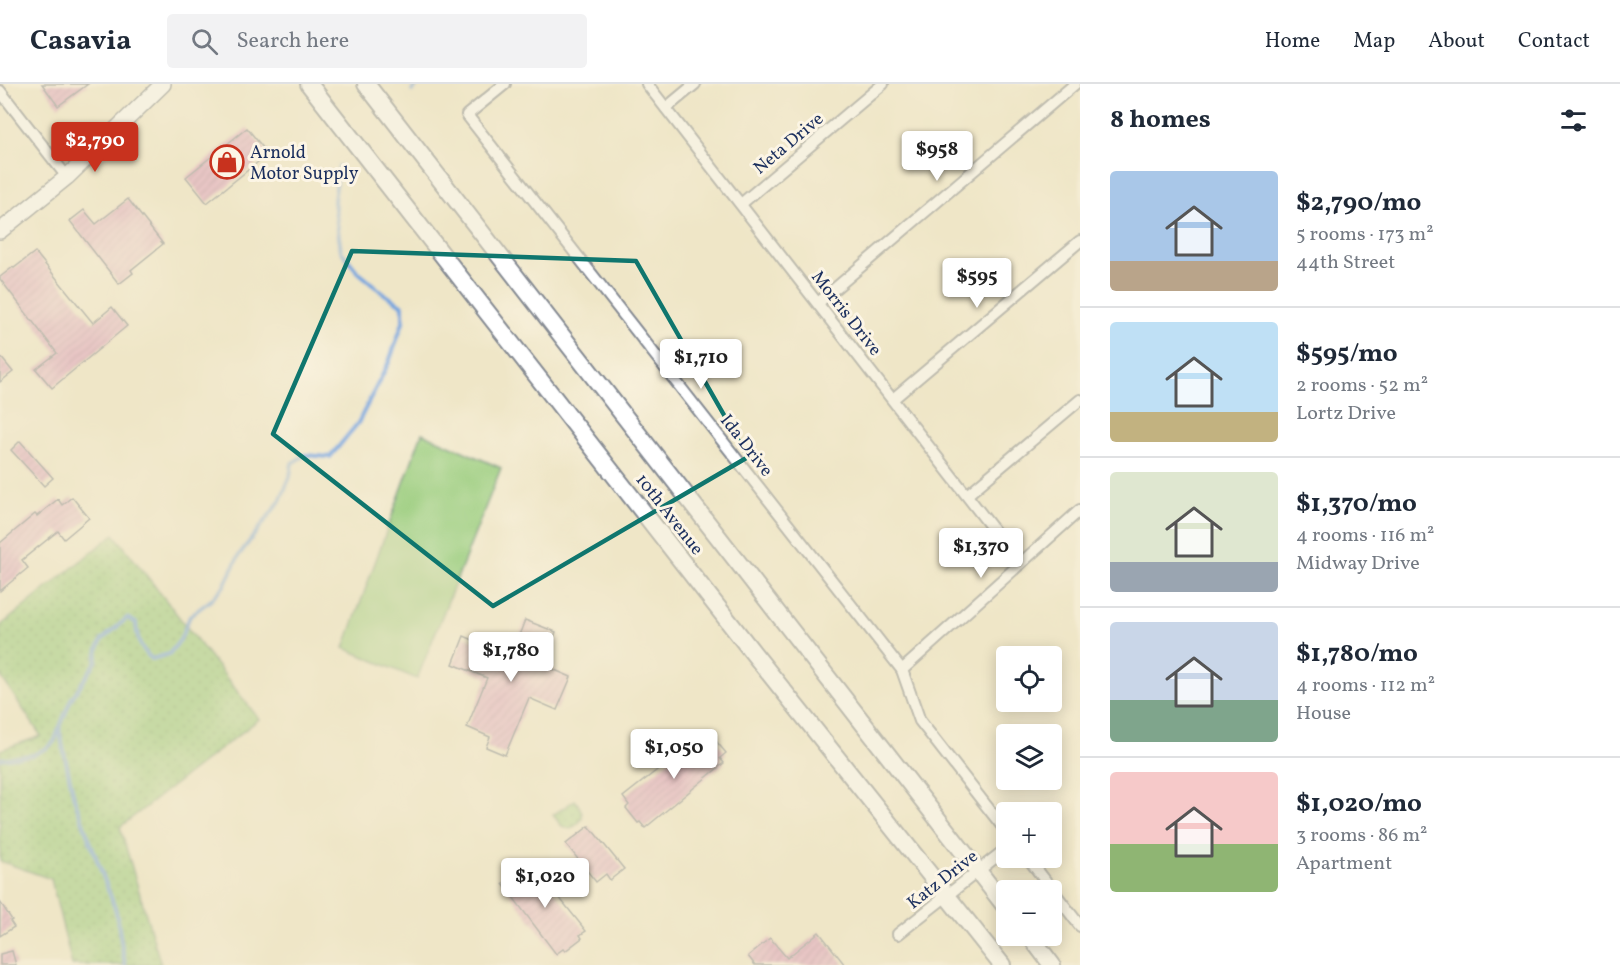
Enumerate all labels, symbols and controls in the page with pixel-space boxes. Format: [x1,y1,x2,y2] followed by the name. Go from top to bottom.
[167,14,587,68] search box
[30,22,131,61] text: Casavia
[188,25,221,58] icon: search
[236,26,349,57] text: Search here
[1265,27,1320,56] text: Home
[1353,27,1395,56] text: Map
[1428,27,1485,56] text: About
[1518,27,1590,56] text: Contact
[1110,102,1211,138] text: 8 homes
[1557,104,1590,137] icon: filters
[748,107,829,181] street label: Neta Drive
[46,122,144,173] pin: $2,790
[65,127,125,155] text: $2,790
[901,131,973,182] pin: $958
[916,136,958,164] text: $958
[250,141,359,187] place label: Arnold Motor Supply
[209,144,245,180] shop icon: Arnold Motor Supply
[1296,185,1421,221] text: $2,790/mo
[1158,195,1230,267] icon: home
[1296,221,1434,249] text: 5 rooms · 173 m²
[1296,249,1395,277] text: 44th Street
[941,258,1013,309] pin: $595
[956,263,998,291] text: $595
[805,266,887,362] street label: Morris Drive
[1296,336,1398,372] text: $595/mo
[652,339,750,390] pin: $1,710
[674,344,728,372] text: $1,710
[1158,346,1230,418] icon: home
[1296,372,1428,400] text: 2 rooms · 52 m²
[1296,400,1396,428] text: Lortz Drive
[713,409,778,482] street label: Ida Drive
[629,469,709,561] street label: 10th Avenue
[1296,486,1417,522] text: $1,370/mo
[1158,496,1230,568] icon: home
[1296,522,1435,550] text: 4 rooms · 116 m²
[932,528,1030,579] pin: $1,370
[953,533,1009,561] text: $1,370
[1296,550,1420,578] text: Midway Drive
[462,632,560,683] pin: $1,780
[1296,636,1418,672] text: $1,780/mo
[483,637,539,665] text: $1,780
[996,646,1062,946] map controls
[996,646,1062,712] button: locate
[1158,646,1230,718] icon: home
[1296,672,1435,700] text: 4 rooms · 112 m²
[1296,700,1351,728] text: House
[996,724,1062,790] button: layers
[625,729,723,780] pin: $1,050
[645,734,703,762] text: $1,050
[1296,786,1422,822] text: $1,020/mo
[1158,796,1230,868] icon: home
[996,802,1062,868] button: +
[1296,822,1427,850] text: 3 rooms · 86 m²
[902,845,984,916] street label: Katz Drive
[1296,850,1392,878] text: Apartment
[496,858,594,909] pin: $1,020
[515,863,575,891] text: $1,020
[996,880,1062,946] button: −

